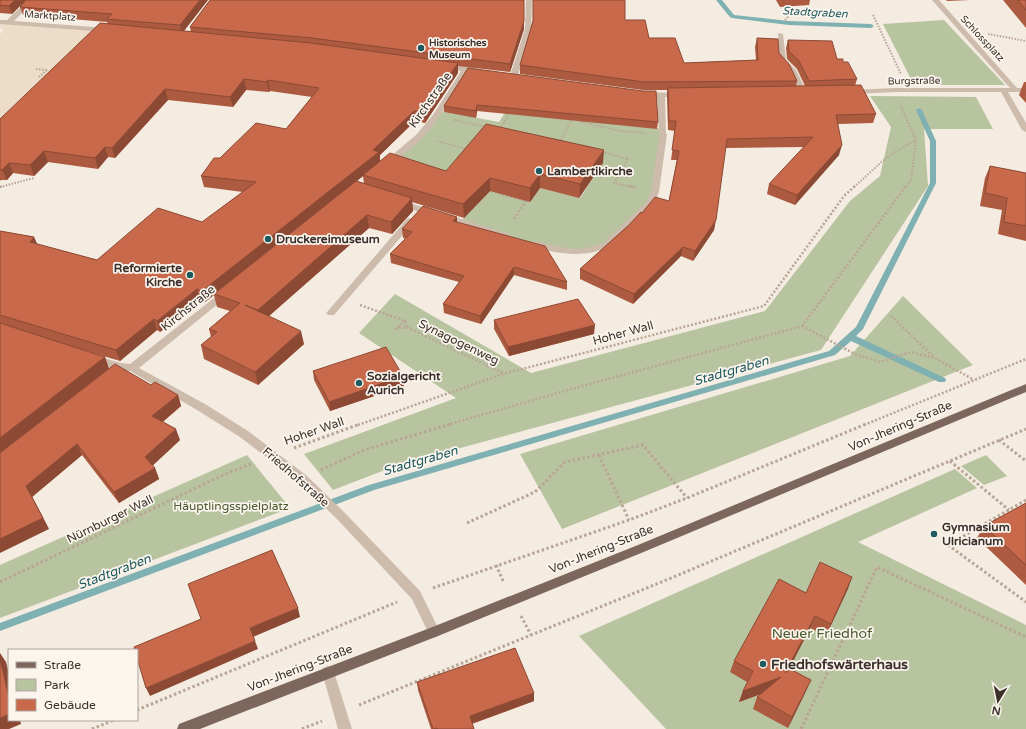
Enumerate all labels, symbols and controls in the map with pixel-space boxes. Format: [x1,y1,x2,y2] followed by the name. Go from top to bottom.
[782,4,848,21] water label: Stadtgraben
[24,8,76,24] street label: Marktplatz
[958,13,1007,64] street label: Schlossplatz
[429,37,487,61] place label: Historisches Museum
[416,43,426,53] marker: Historisches Museum
[406,69,454,131] street label: Kirchstraße
[888,75,941,87] street label: Burgstraße
[547,164,633,178] place label: Lambertikirche
[534,166,544,176] marker: Lambertikirche
[276,232,380,246] place label: Druckereimuseum
[263,234,273,244] marker: Druckereimuseum
[114,261,182,289] place label: Reformierte Kirche
[185,270,195,280] marker: Reformierte Kirche
[158,282,218,334] street label: Kirchstraße
[417,316,501,368] street label: Synagogenweg
[591,318,655,348] street label: Hoher Wall
[692,352,772,389] water label: Stadtgraben
[367,369,441,397] place label: Sozialgericht Aurich
[354,378,364,388] marker: Sozialgericht Aurich
[846,398,954,454] street label: Von-Jhering-Straße
[282,414,346,448] street label: Hoher Wall
[381,442,461,479] water label: Stadtgraben
[260,444,332,510] street label: Friedhofstraße
[64,492,156,546] street label: Nürnburger Wall
[173,499,289,513] park label: Häuptlingsspielplatz
[942,520,1010,548] place label: Gymnasium Ulricianum
[547,522,655,576] street label: Von-Jhering-Straße
[929,529,939,539] marker: Gymnasium Ulricianum
[76,550,154,593] water label: Stadtgraben
[772,625,873,642] park label: Neuer Friedhof
[246,641,355,694] street label: Von-Jhering-Straße
[8,649,138,721] legend
[771,656,908,673] place label: Friedhofswärterhaus
[44,658,81,672] text: Straße
[758,659,768,669] marker: Friedhofswärterhaus
[44,678,70,692] text: Park
[978,681,1018,721] north arrow
[44,698,96,712] text: Gebäude
[991,703,1002,718] text: N

